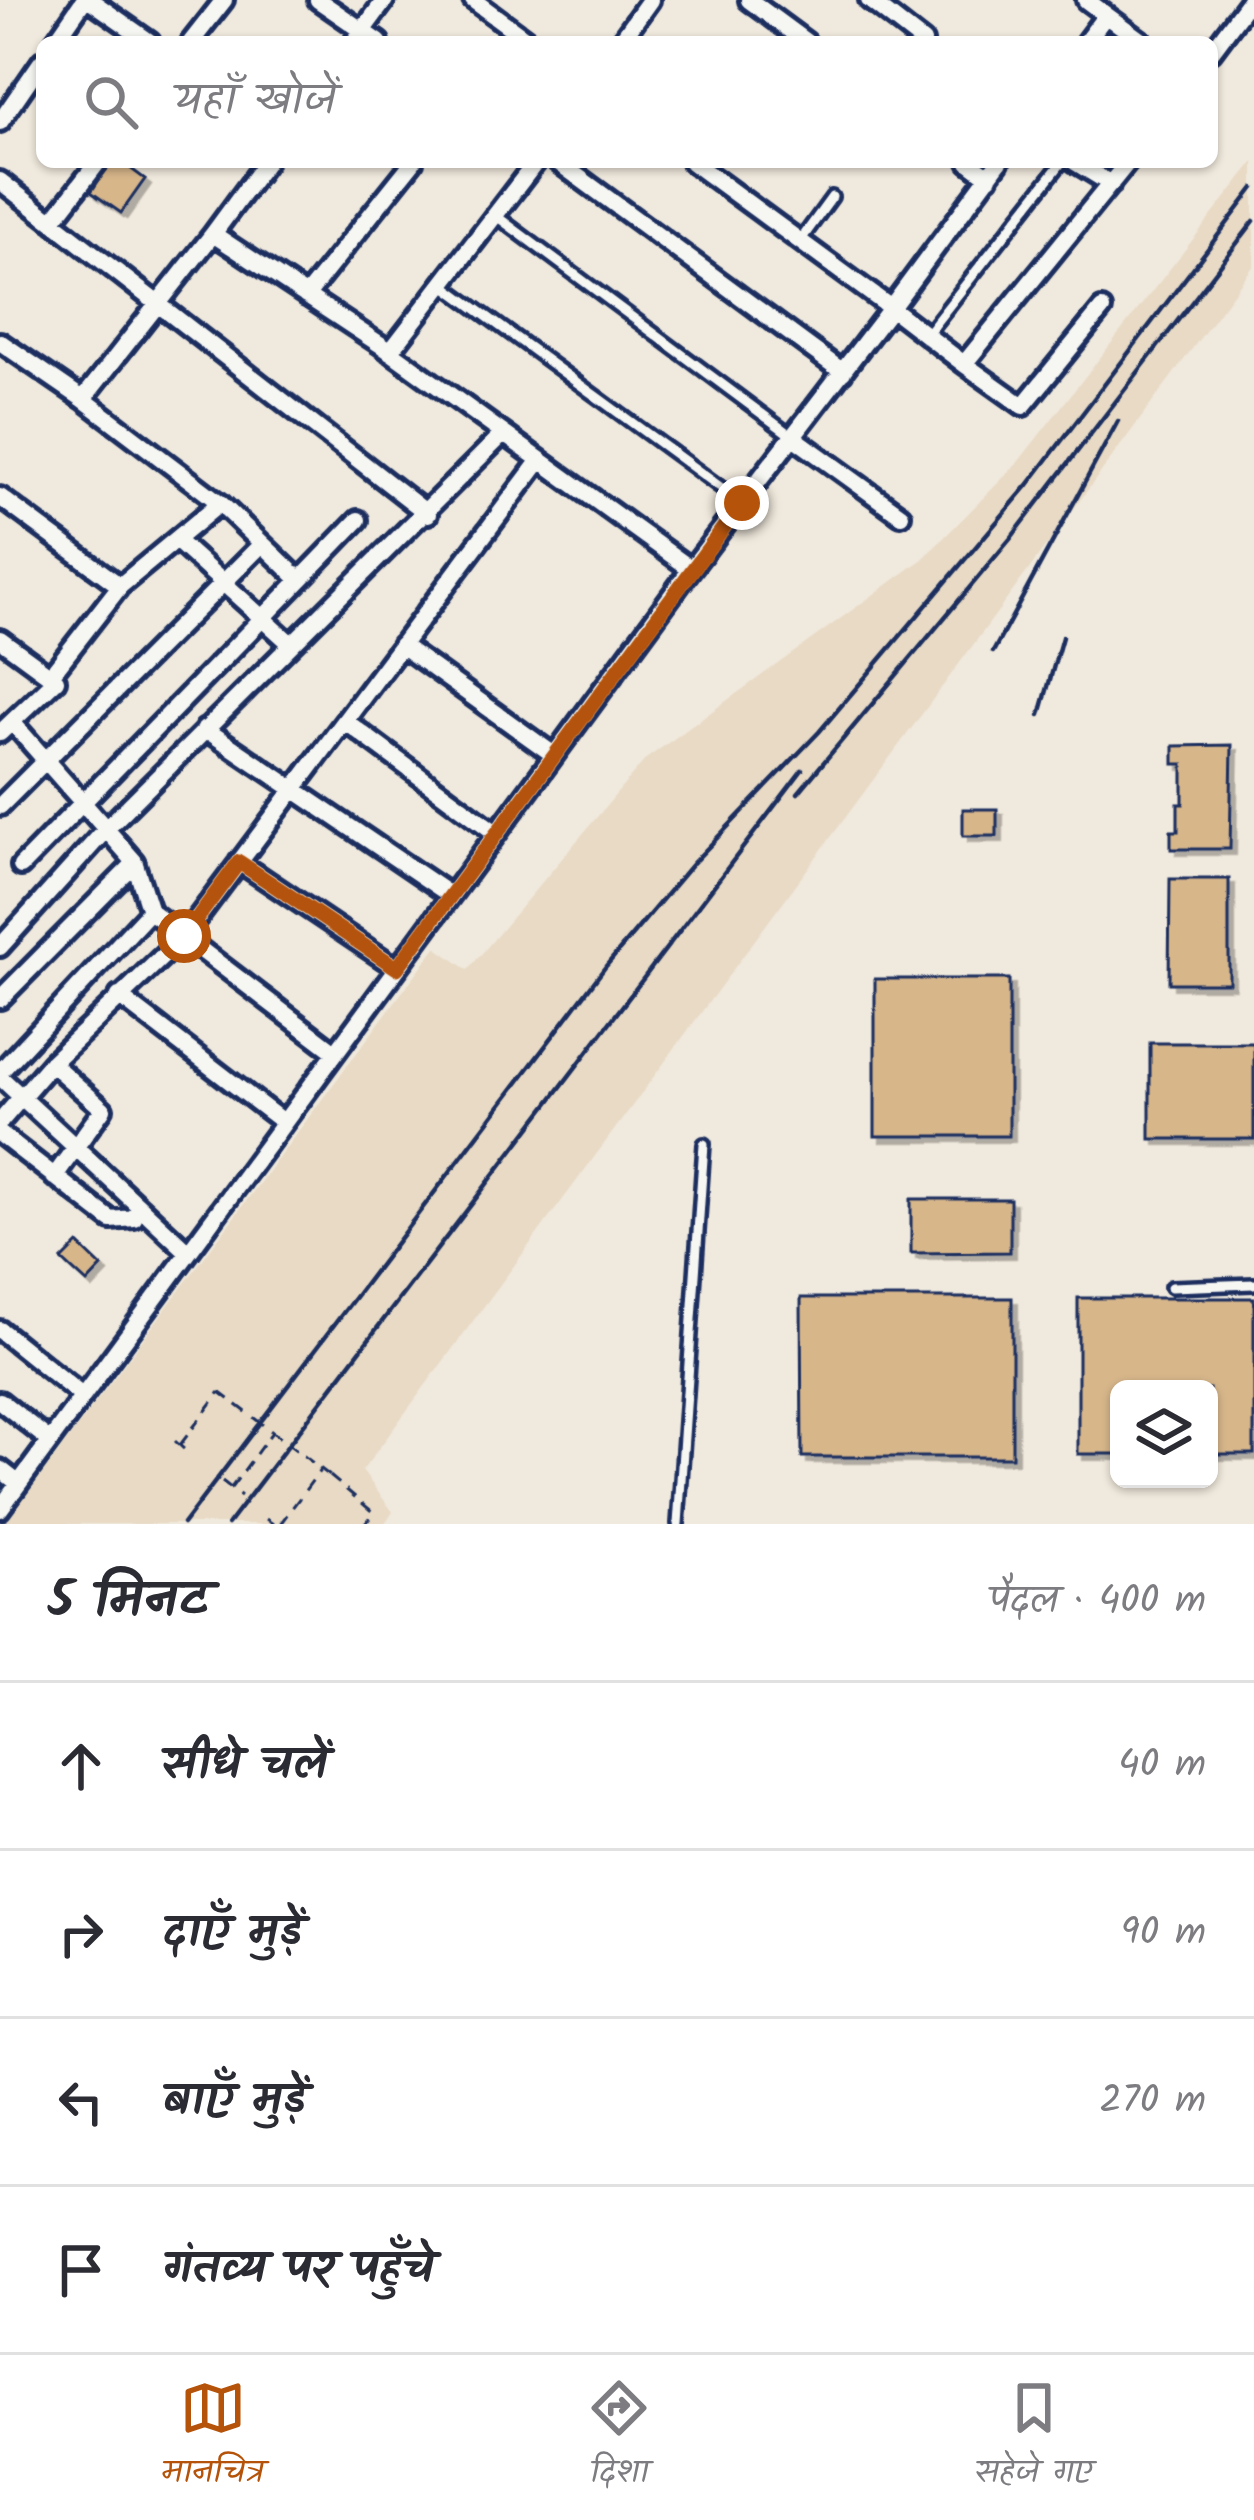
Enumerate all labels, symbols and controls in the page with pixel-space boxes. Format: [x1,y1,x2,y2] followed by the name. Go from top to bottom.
[36,36,1218,168] search box
[174,66,336,138] text: यहाँ खोजें
[78,69,144,135] icon: search
[715,476,769,530] route end
[157,909,211,963] route start
[1110,1380,1218,1488] map controls
[1110,1380,1218,1488] button: layers
[48,1562,209,1643] text: 5 मिनट
[989,1571,1206,1633] text: पैदल · 400 m
[162,1730,327,1802] text: सीधे चलें
[48,1733,114,1799] icon: ahead
[1118,1735,1206,1797] text: 40 m
[162,1898,302,1970] text: दाएँ मुड़ें
[48,1901,114,1967] icon: right
[1121,1903,1206,1965] text: 90 m
[162,2066,306,2138] text: बाएँ मुड़ें
[48,2069,114,2135] icon: left
[1099,2071,1206,2133] text: 270 m
[162,2234,434,2306] text: गंतव्य पर पहुँचे
[48,2237,114,2303] icon: arrive
[161,2375,264,2500] tab: मानचित्र
[586,2375,652,2500] tab: दिशा
[975,2375,1093,2500] tab: सहेजे गए

